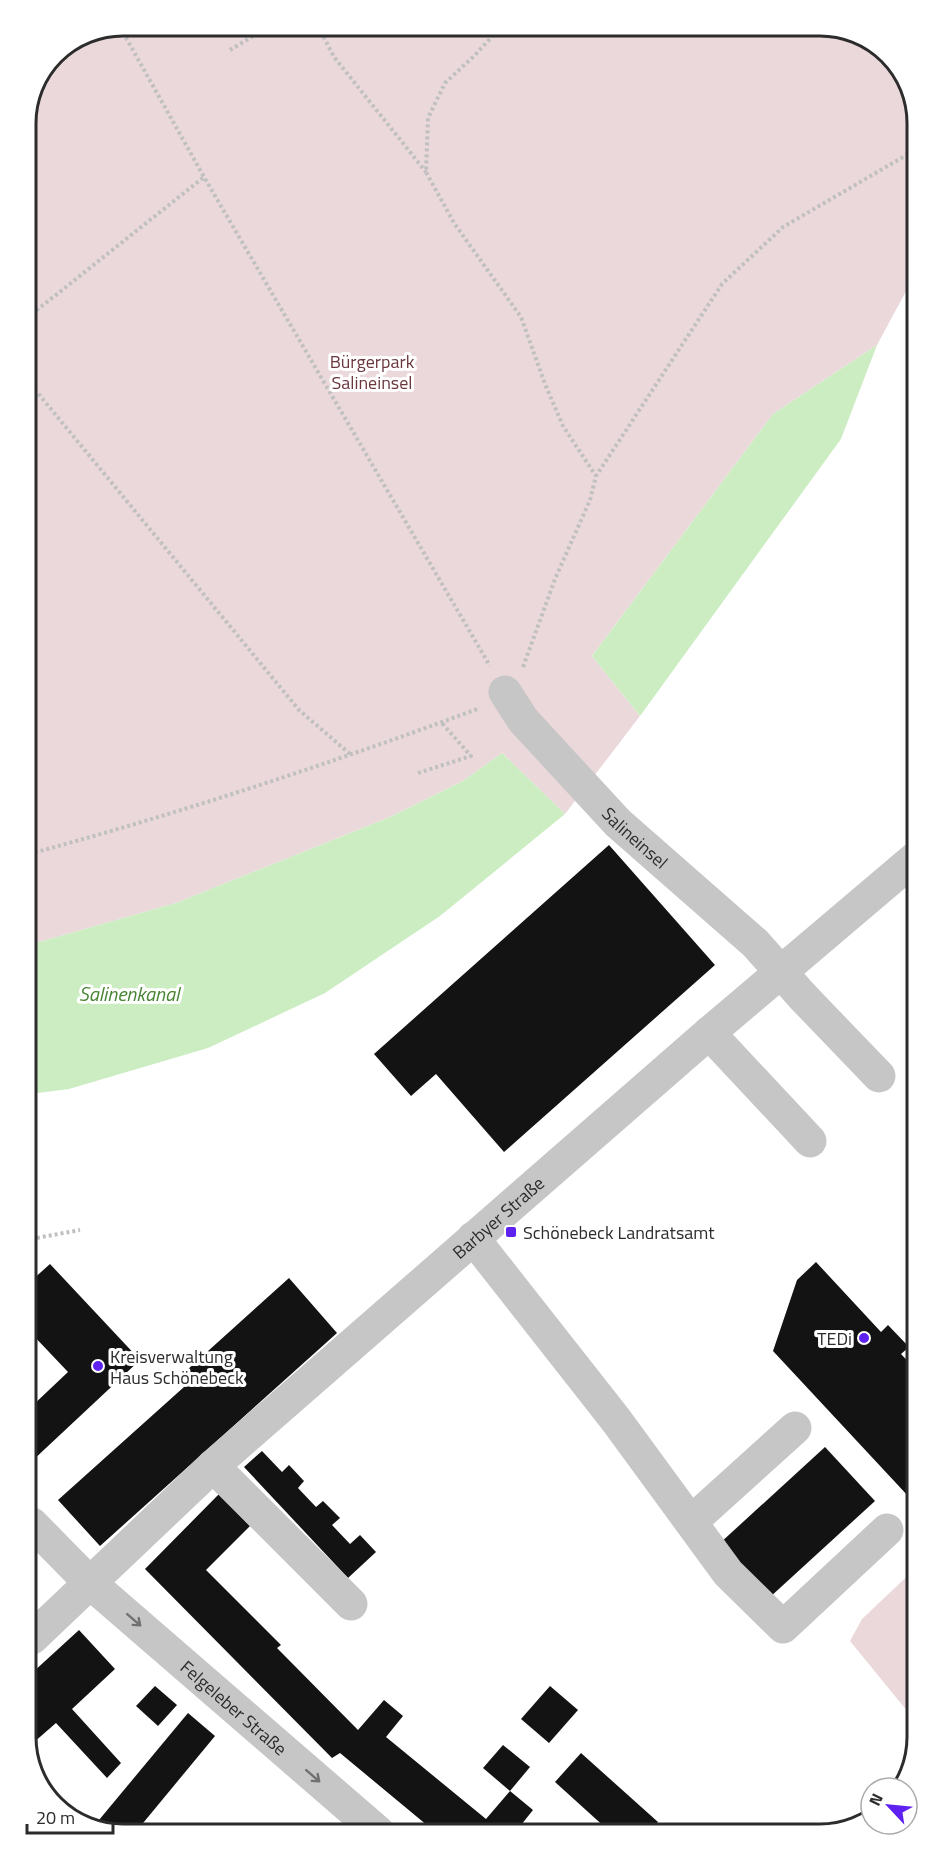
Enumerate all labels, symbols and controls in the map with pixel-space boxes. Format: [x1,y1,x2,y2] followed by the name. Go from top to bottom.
[330,348,415,396] park label: Bürgerpark Salineinsel
[596,801,674,875] street label: Salineinsel
[79,978,182,1009] water label: Salinenkanal
[446,1169,550,1265] street label: Barbyer Straße
[523,1219,715,1246] place label: Schönebeck Landratsamt
[504,1225,518,1239] marker: Schönebeck Landratsamt
[817,1325,852,1352] place label: TEDi
[857,1331,871,1345] marker: TEDi
[110,1343,244,1391] place label: Kreisverwaltung Haus Schönebeck
[91,1359,105,1373] marker: Kreisverwaltung Haus Schönebeck
[126,1614,142,1627] one-way arrow
[175,1654,293,1761] street label: Felgeleber Straße
[305,1769,321,1782] one-way arrow
[859,1776,919,1836] north arrow
[862,1789,889,1810] text: N
[27,1797,112,1835] scale bar
[36,1804,75,1831] text: 20 m

